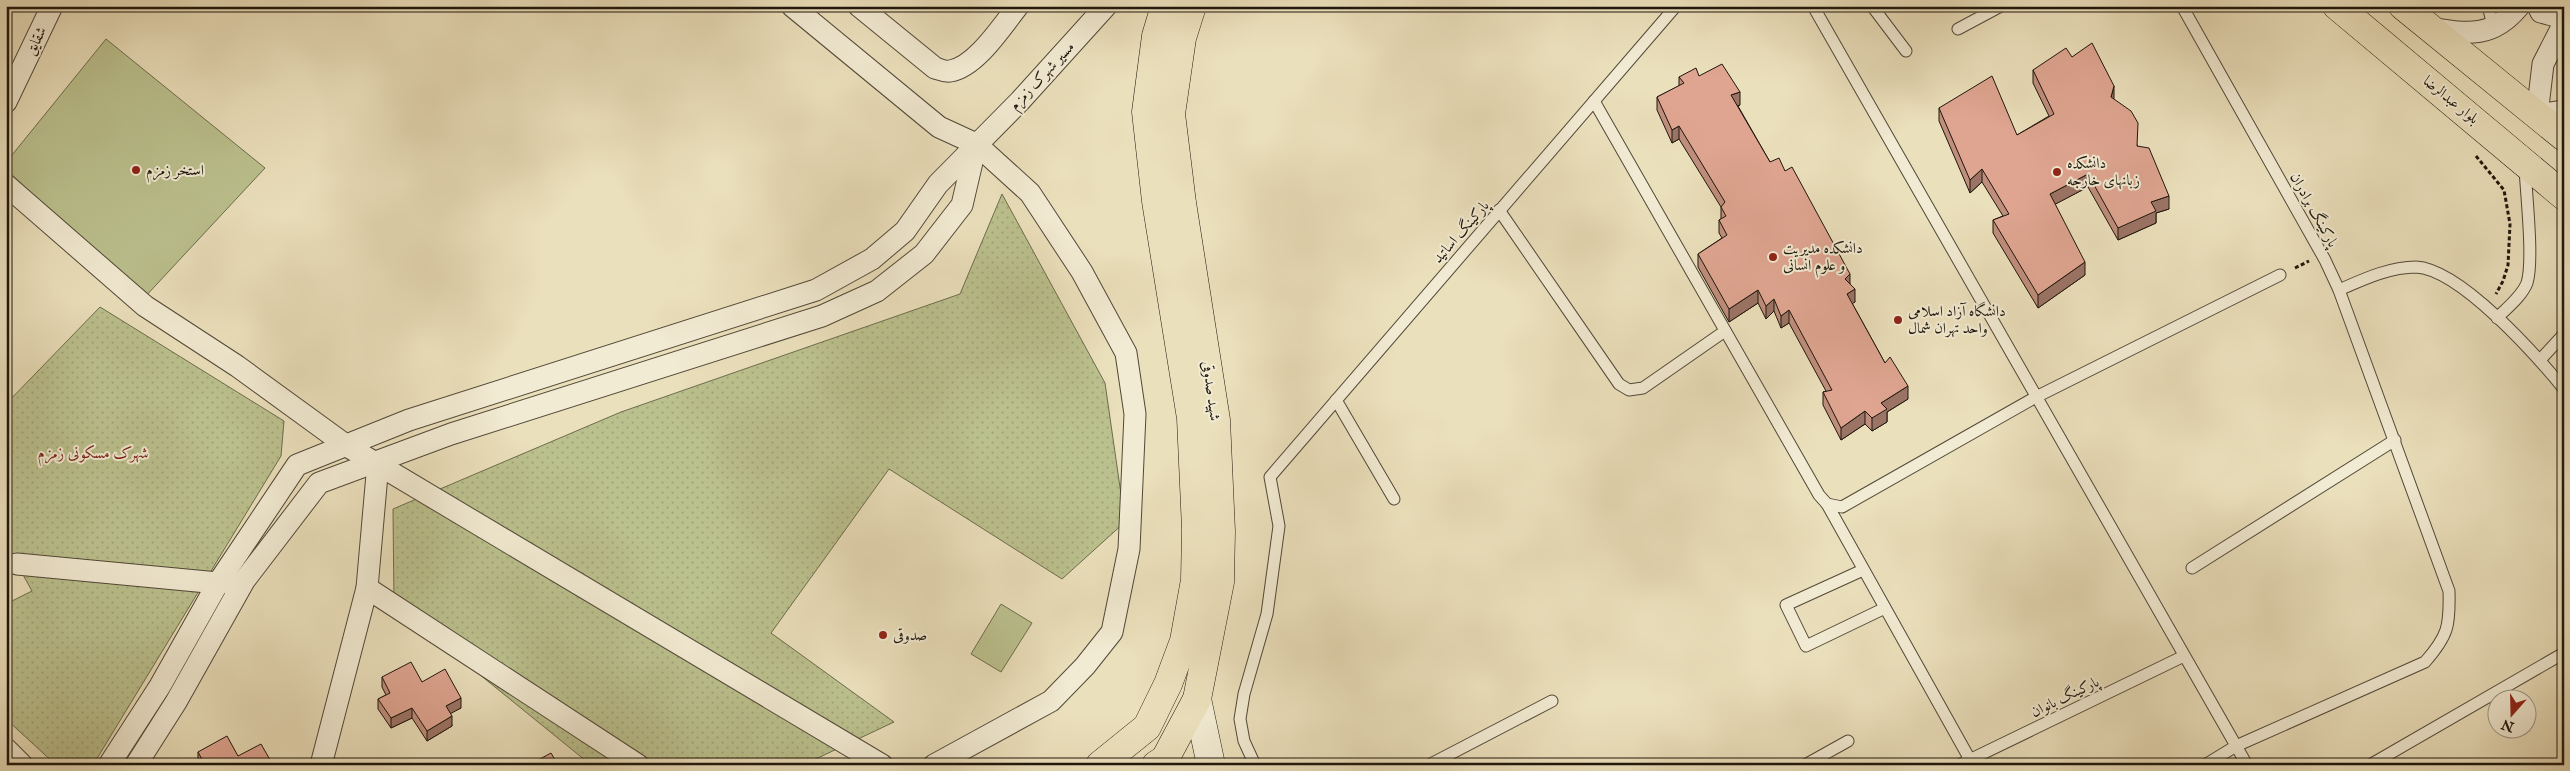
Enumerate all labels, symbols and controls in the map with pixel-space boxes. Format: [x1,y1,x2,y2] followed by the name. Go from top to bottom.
[21,24,51,58] street label: شقایق
[1005,38,1081,116] street label: مسیر شهرک زمزم
[2419,72,2483,128] street label: بلوار عبدالرضا
[2067,154,2140,190] place label: دانشکده زبانهای خارجه
[146,161,204,183] place label: استخر زمزم
[130,164,142,176] marker: استخر زمزم
[2051,166,2063,178] marker: دانشکده زبانهای خارجه
[2285,169,2344,252] street label: پارکینگ برادران
[1428,195,1495,268] street label: پارکینگ اساتید
[1783,239,1863,278] place label: دانشکده مدیریت و علوم انسانی
[1767,251,1779,263] marker: دانشکده مدیریت و علوم انسانی
[1908,301,2006,338] place label: دانشگاه آزاد اسلامی واحد تهران شمال
[1892,314,1904,326] marker: دانشگاه آزاد اسلامی واحد تهران شمال
[1197,360,1225,422] street label: شهید صدوقی
[38,444,148,467] district label: شهرک مسکونی زمزم
[893,626,927,645] place label: صدوقی
[877,629,889,641] marker: صدوقی
[2027,671,2104,723] street label: پارکینگ بانوان
[2488,688,2538,738] north arrow
[2499,715,2518,736] text: N

